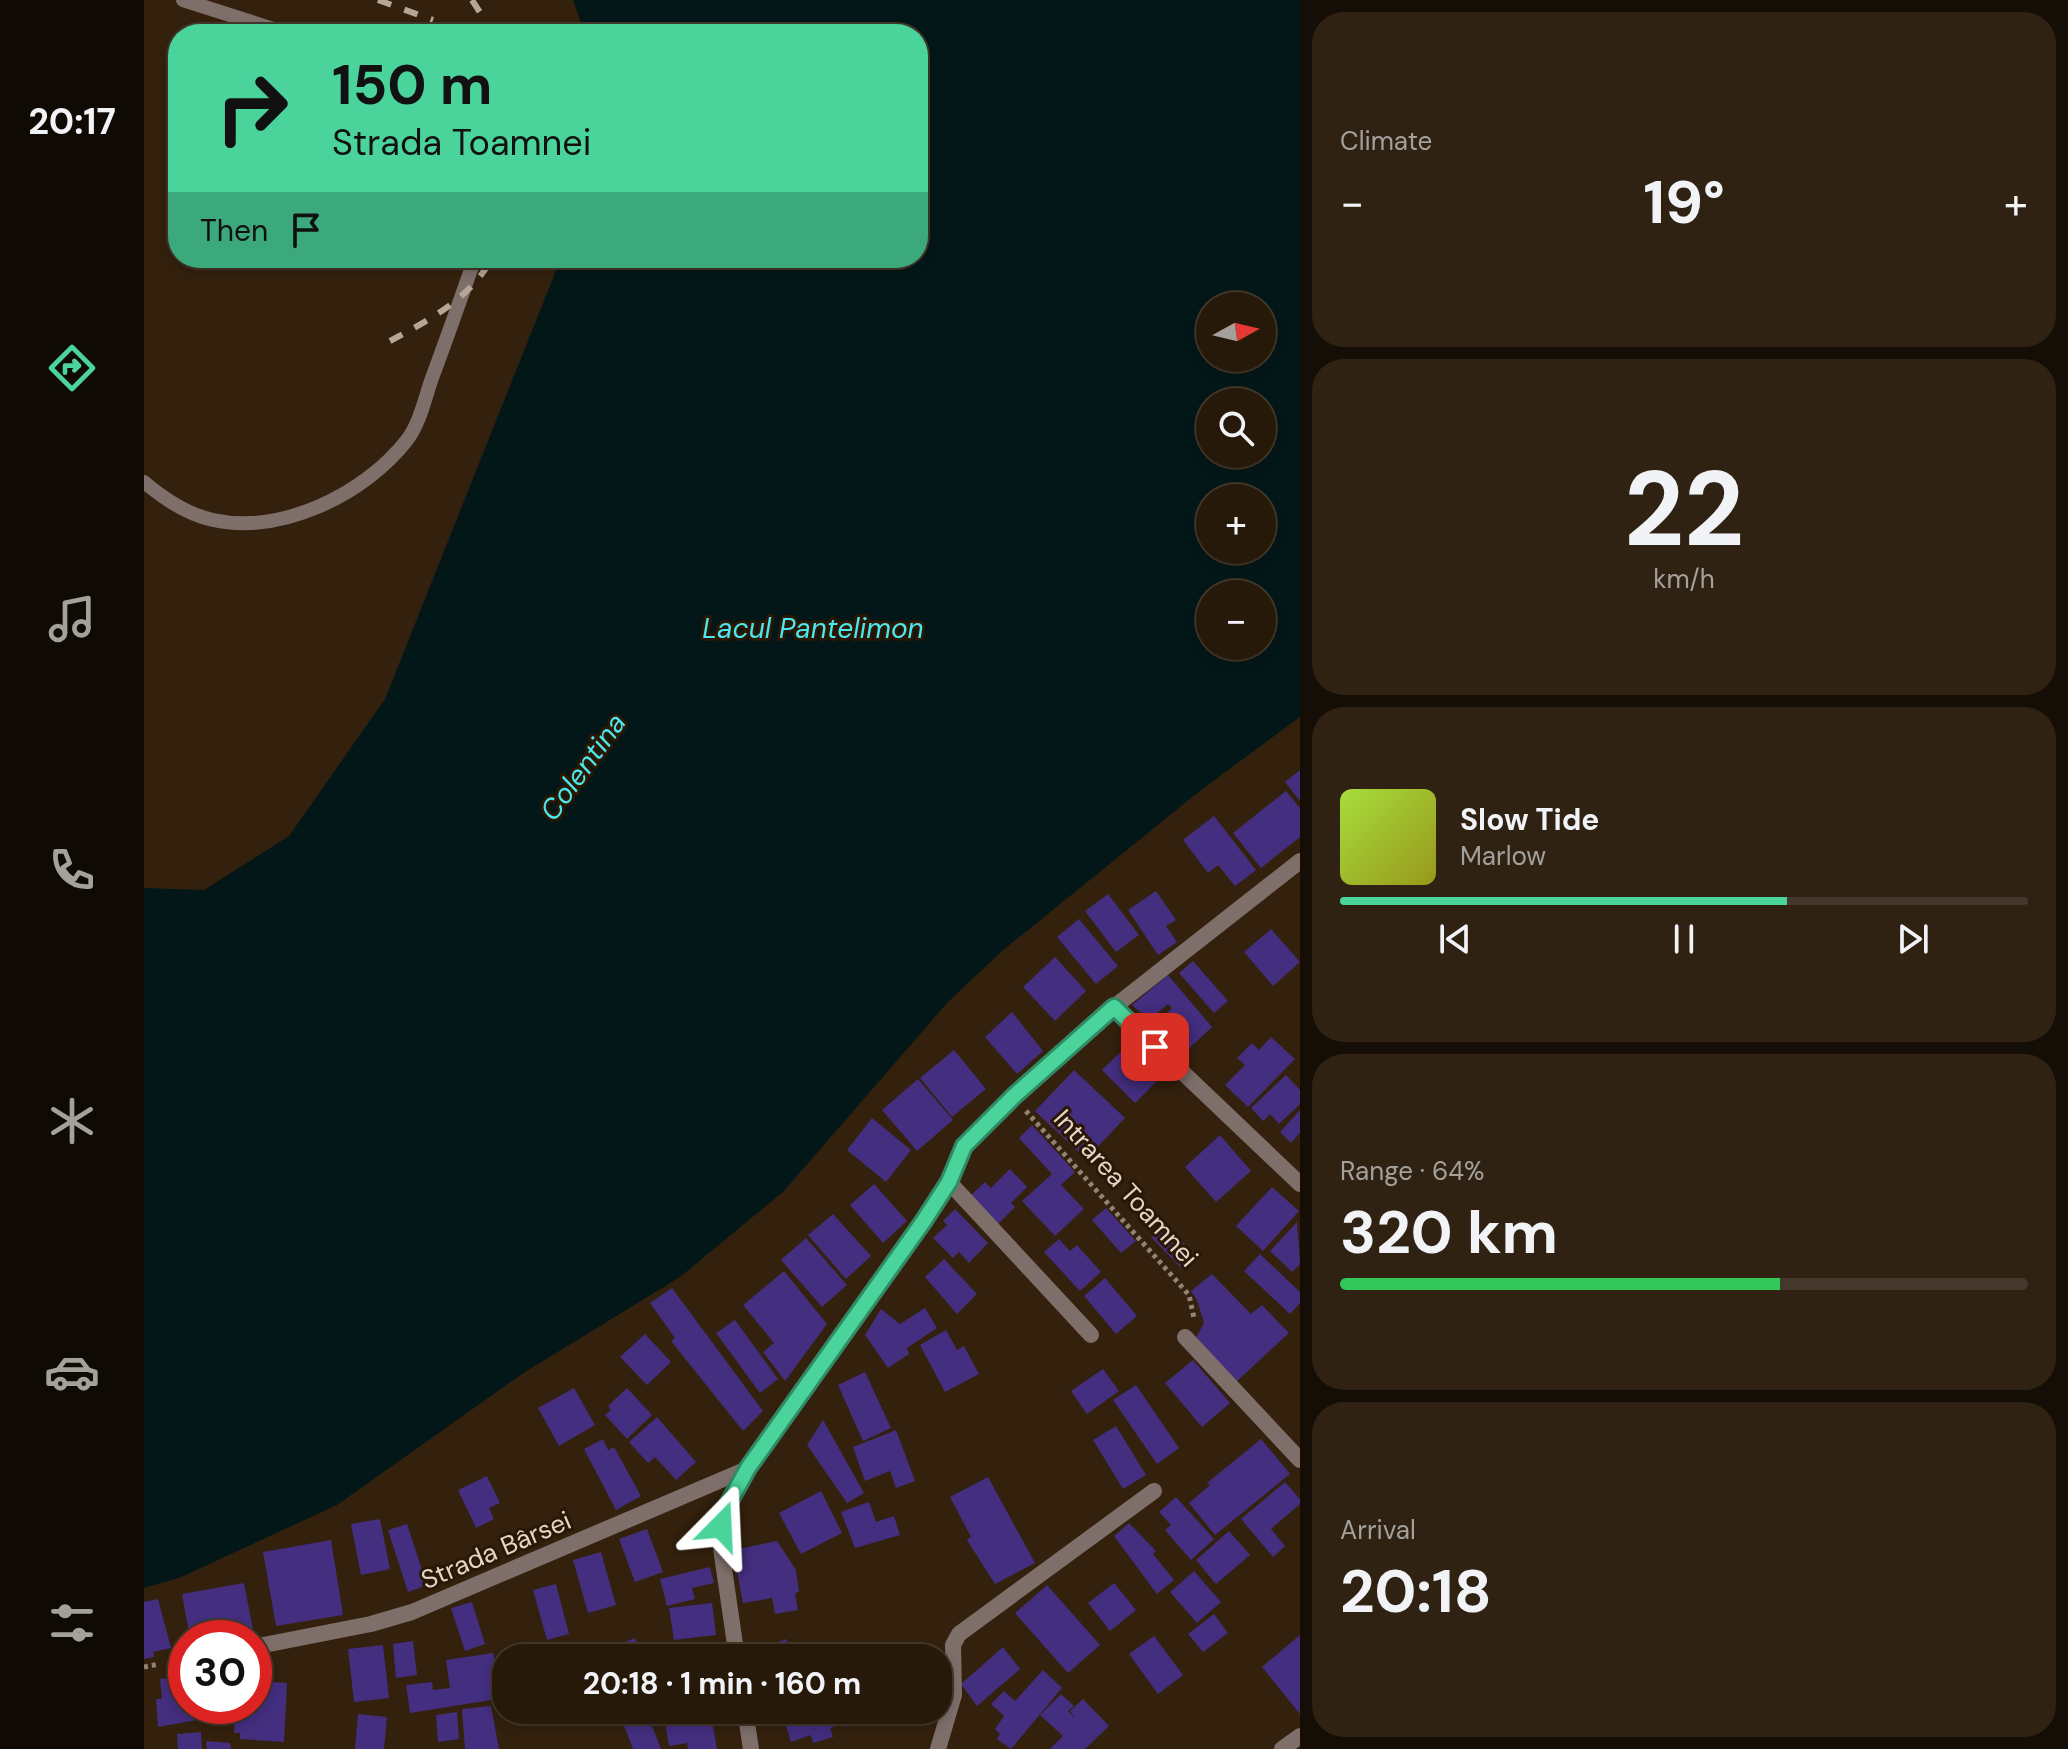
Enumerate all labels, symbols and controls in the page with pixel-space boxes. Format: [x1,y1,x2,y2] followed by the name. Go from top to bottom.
[332,48,493,121] text: 150 m
[200,56,304,160] icon: right
[28,98,116,145] text: 20:17
[332,119,591,166] text: Strada Toamnei
[1340,124,1432,158] text: Climate
[1643,163,1725,242] text: 19°
[1340,174,1364,232] text: −
[2004,174,2028,232] text: +
[284,208,328,252] icon: arrive
[200,211,268,250] text: Then
[1196,292,1276,372] north arrow
[1196,292,1276,660] map controls
[44,340,100,396] icon: directions
[1196,388,1276,468] button: search
[1624,442,1744,577] text: 22
[1196,484,1276,564] button: +
[1653,562,1715,596] text: km/h
[1196,580,1276,660] button: −
[44,591,100,647] icon: music
[702,610,924,647] water label: Lacul Pantelimon
[532,706,634,828] water label: Colentina
[1460,800,1599,839] text: Slow Tide
[1460,839,1546,873] text: Marlow
[44,842,100,898] icon: phone
[1433,917,1477,961] icon: previous
[1662,917,1706,961] icon: pause
[1891,917,1935,961] icon: next
[1121,1013,1189,1081] pin
[1133,1025,1177,1069] icon: arrive
[44,1093,100,1149] icon: climate
[1046,1102,1206,1274] street label: Intrarea Toamnei
[1340,1154,1484,1188] text: Range · 64%
[1340,1193,1558,1272] text: 320 km
[44,1344,100,1400] icon: car
[679,1484,763,1568] position arrow
[416,1503,576,1597] street label: Strada Bârsei
[1340,1513,1416,1547] text: Arrival
[1340,1552,1492,1631] text: 20:18
[44,1595,100,1651] icon: filters
[168,1620,272,1724] speed limit sign: 30
[583,1664,861,1703] text: 20:18 · 1 min · 160 m

